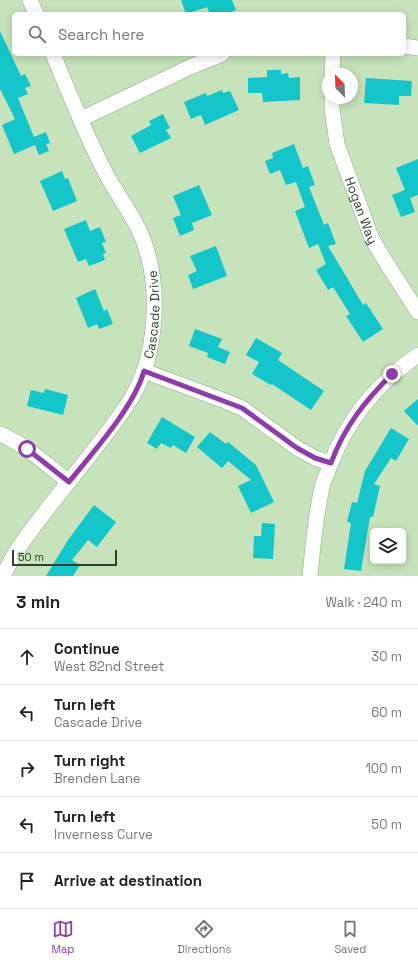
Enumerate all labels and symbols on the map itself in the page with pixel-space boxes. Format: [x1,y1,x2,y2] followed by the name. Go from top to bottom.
[322,68,358,104] north arrow
[341,174,382,247] street label: Hogan Way
[139,269,163,360] street label: Cascade Drive
[383,365,401,383] route end
[18,440,36,458] route start
[12,548,117,567] scale bar

